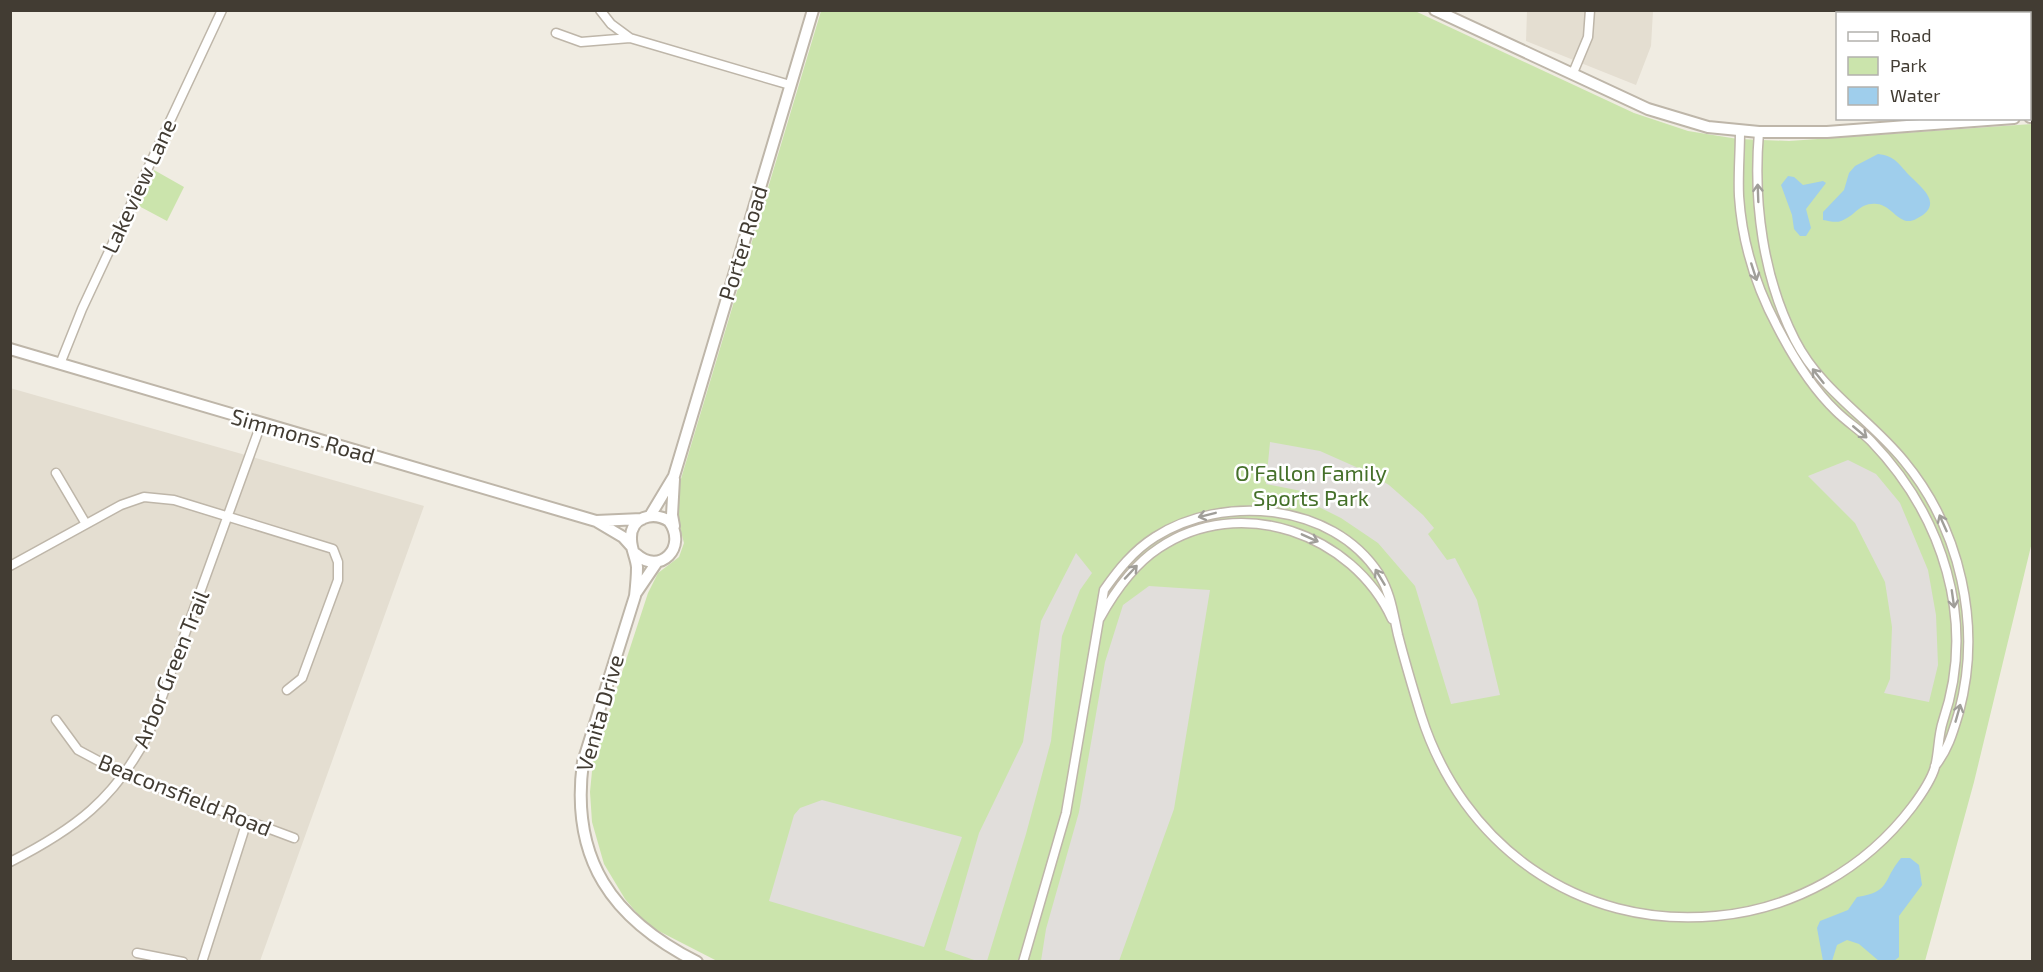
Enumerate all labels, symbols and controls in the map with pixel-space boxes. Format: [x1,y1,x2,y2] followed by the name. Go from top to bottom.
[1836,12,2031,120] legend
[1890,24,1931,46] text: Road
[1890,54,1927,76] text: Park
[1890,84,1940,106] text: Water
[96,114,181,257] street label: Lakeview Lane
[712,182,772,303] street label: Porter Road
[1752,184,1763,204] one-way arrow
[1749,262,1760,281] one-way arrow
[1812,368,1825,384] one-way arrow
[228,402,378,468] street label: Simmons Road
[1852,425,1868,438] one-way arrow
[1235,459,1387,510] park label: O'Fallon Family Sports Park
[1198,510,1217,522] one-way arrow
[1937,514,1948,532] one-way arrow
[1301,532,1319,544] one-way arrow
[1124,565,1139,580] one-way arrow
[1373,569,1385,586] one-way arrow
[127,586,214,751] street label: Arbor Green Trail
[1948,589,1959,608] one-way arrow
[570,651,628,774] street label: Venita Drive
[1953,704,1964,723] one-way arrow
[95,747,276,841] street label: Beaconsfield Road

